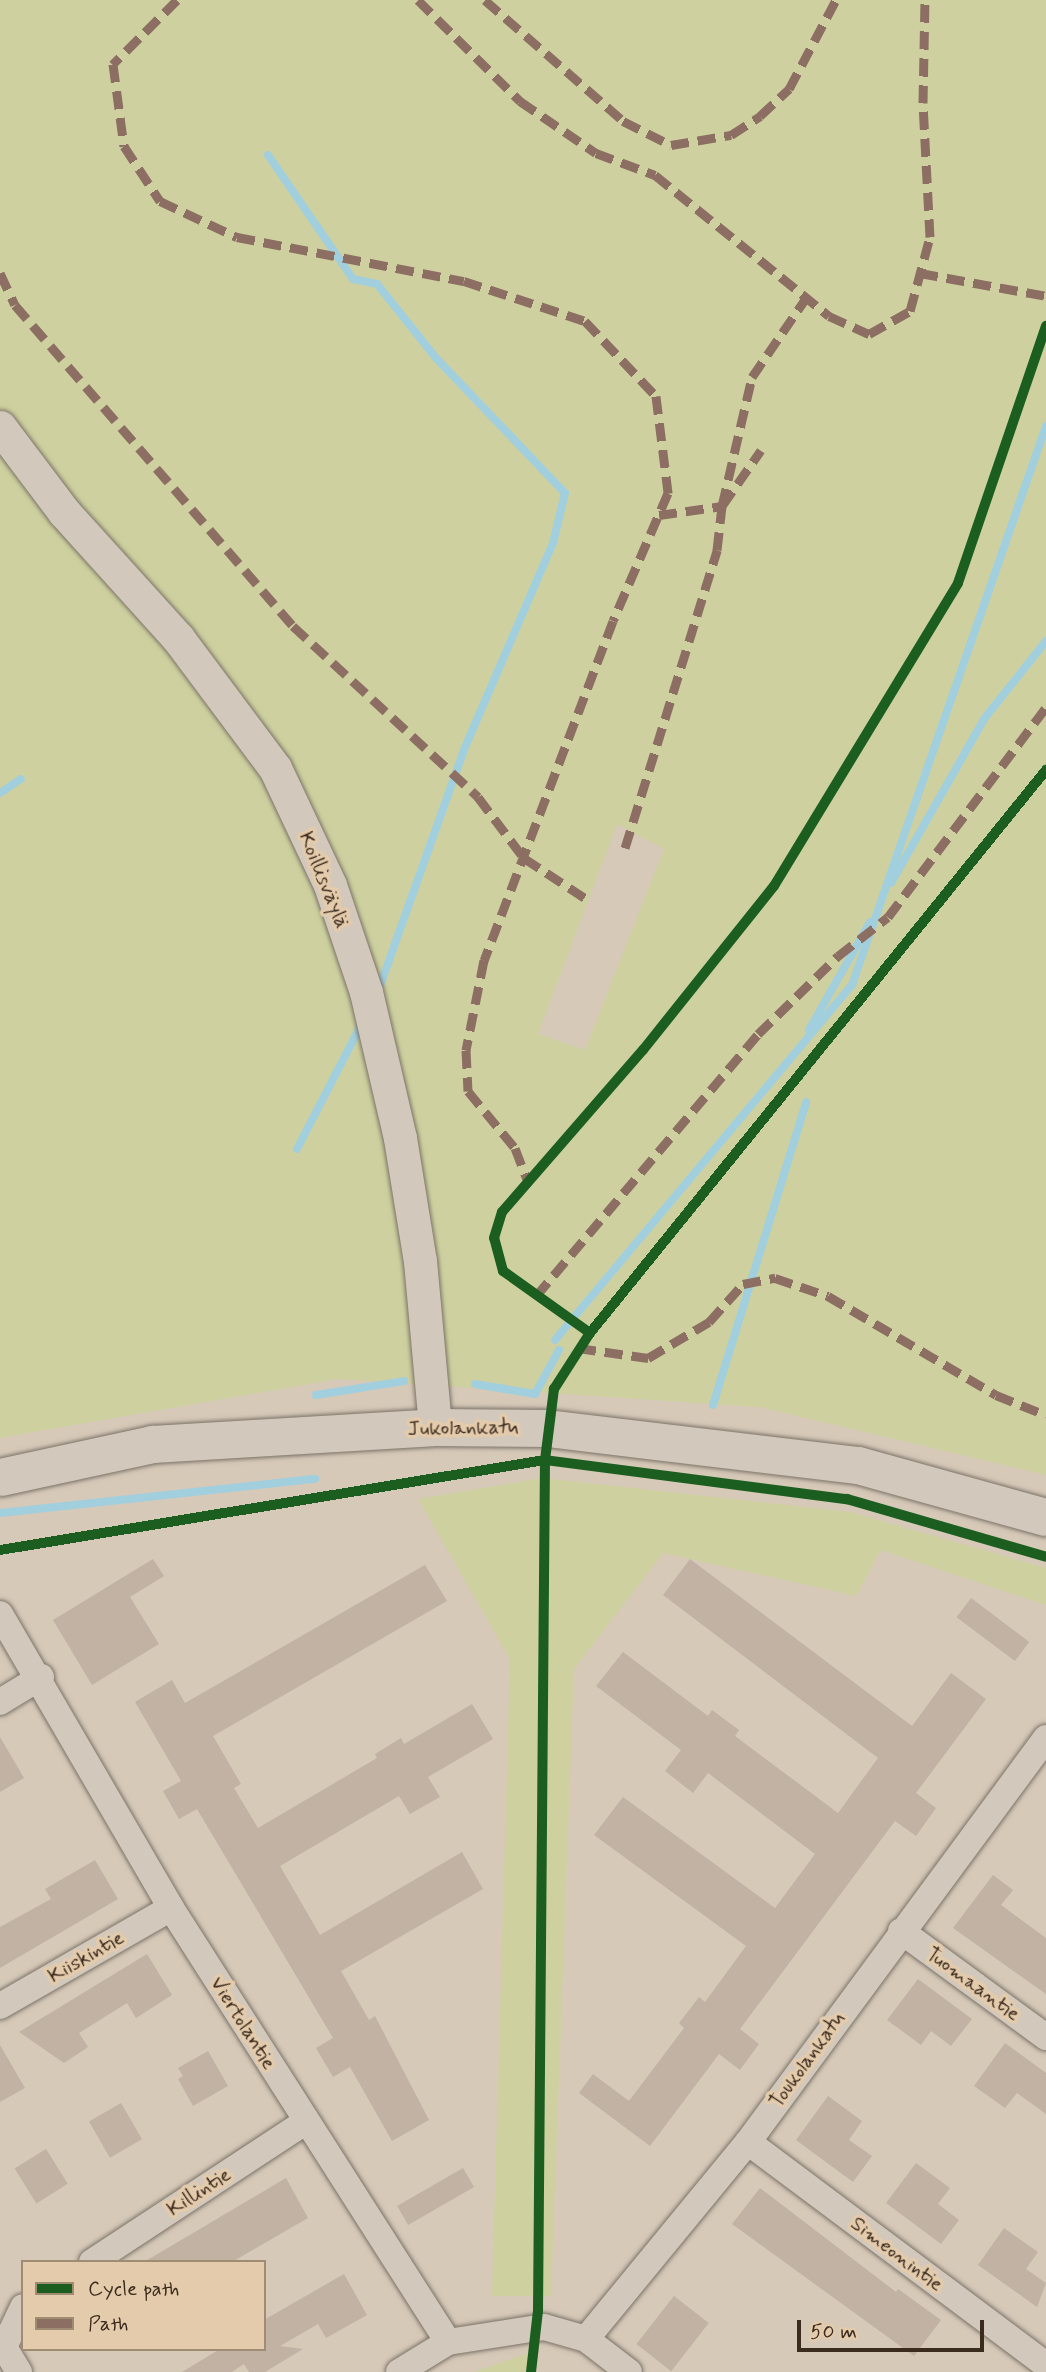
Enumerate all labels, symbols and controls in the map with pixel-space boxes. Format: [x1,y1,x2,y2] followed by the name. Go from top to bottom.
[293,828,355,932] street label: Koillisväylä
[407,1414,519,1442] street label: Jukolankatu
[44,1925,128,1989] street label: Kiiskintie
[921,1941,1025,2027] street label: Tuomaantie
[204,1972,282,2074] street label: Viertolantie
[764,2007,850,2113] street label: Toukolankatu
[162,2162,236,2222] street label: Killintie
[846,2211,948,2297] street label: Simeonintie
[21,2260,266,2351] legend
[88,2275,179,2303] text: Cycle path
[801,2306,988,2350] scale bar
[88,2310,128,2338] text: Path
[810,2318,857,2346] text: 50 m

